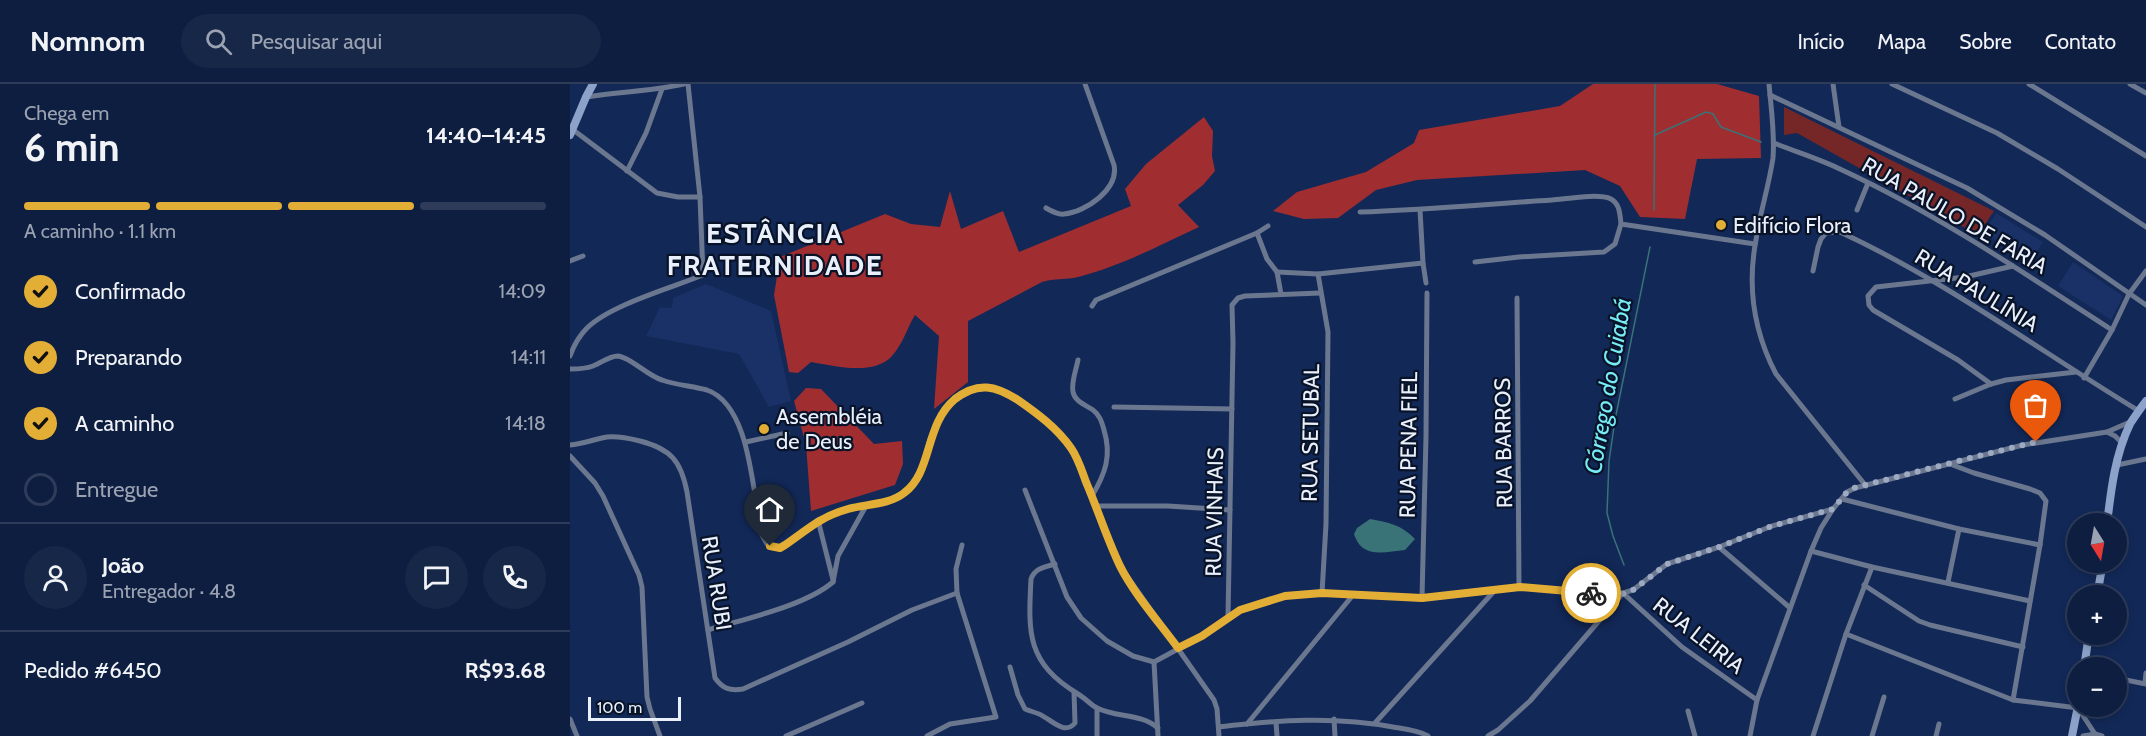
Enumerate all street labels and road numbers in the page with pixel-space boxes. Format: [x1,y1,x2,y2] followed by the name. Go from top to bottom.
[1857,151,2053,280] street label: RUA PAULO DE FARIA
[1910,243,2044,338] street label: RUA PAULÍNIA
[1296,364,1325,502] street label: RUA SETUBAL
[1394,372,1423,518] street label: RUA PENA FIEL
[1489,377,1518,508] street label: RUA BARROS
[1200,447,1229,577] street label: RUA VINHAIS
[696,534,737,632] street label: RUA RUBI
[1648,591,1750,680] street label: RUA LEIRIA

